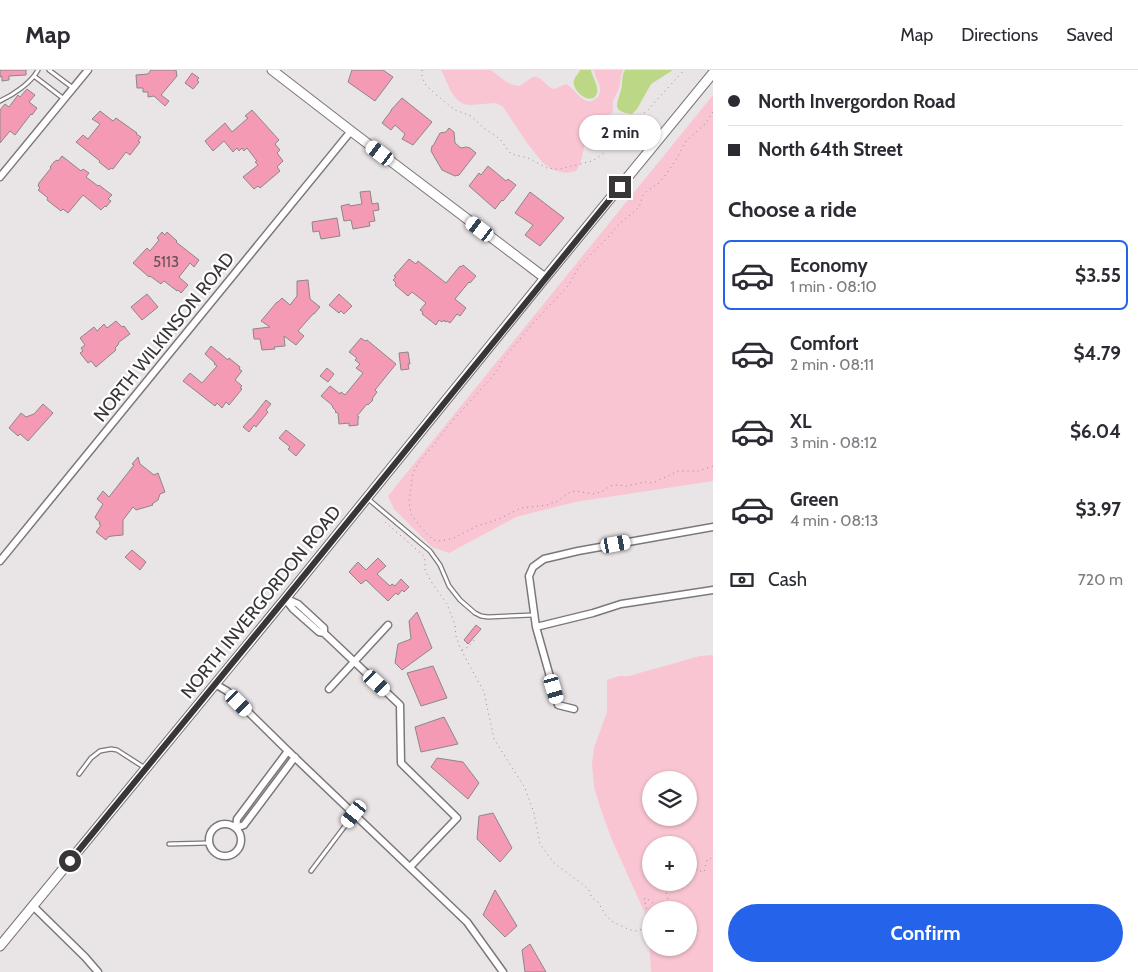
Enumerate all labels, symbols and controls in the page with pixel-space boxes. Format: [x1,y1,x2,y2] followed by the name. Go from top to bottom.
[25,20,71,49] text: Map
[900,24,933,46] text: Map
[961,24,1038,46] text: Directions
[1066,24,1113,46] text: Saved
[758,90,956,113] text: North Invergordon Road
[579,114,661,150] callout: 2 min
[601,123,639,142] text: 2 min
[363,138,396,168] car
[758,138,903,161] text: North 64th Street
[609,176,631,198] route end
[728,196,857,223] text: Choose a ride
[463,214,496,244] car
[89,248,239,426] street label: NORTH WILKINSON ROAD
[153,253,179,271] house number: 5113
[730,253,775,298] icon: car
[790,254,868,277] text: Economy
[1075,264,1121,287] text: $3.55
[790,277,877,296] text: 1 min · 08:10
[730,331,775,376] icon: car
[790,332,859,355] text: Comfort
[1074,342,1121,365] text: $4.79
[790,355,874,374] text: 2 min · 08:11
[730,409,775,454] icon: car
[790,410,811,433] text: XL
[1070,420,1121,443] text: $6.04
[790,433,877,452] text: 3 min · 08:12
[730,487,775,532] icon: car
[790,488,839,511] text: Green
[1075,498,1121,521] text: $3.97
[176,501,346,703] street label: NORTH INVERGORDON ROAD
[790,511,878,530] text: 4 min · 08:13
[599,534,632,554] car
[728,566,756,594] icon: cash
[768,568,807,591] text: Cash
[1078,570,1123,589] text: 720 m
[360,667,393,699] car
[542,673,565,705] car
[223,687,254,719] car
[642,771,697,956] map controls
[642,771,697,826] button: layers
[338,798,369,830] car
[642,836,697,891] button: +
[59,850,81,872] route start
[642,901,697,956] button: −
[728,904,1123,962] button: Confirm

